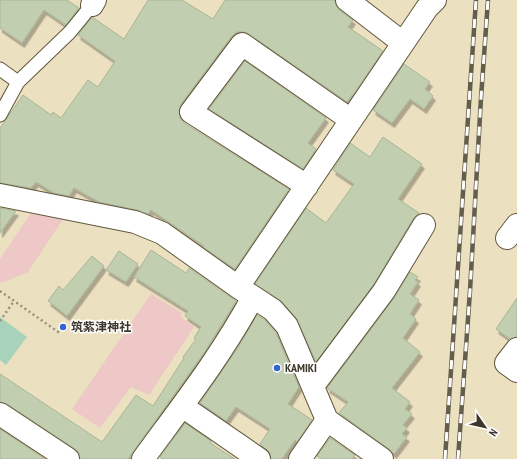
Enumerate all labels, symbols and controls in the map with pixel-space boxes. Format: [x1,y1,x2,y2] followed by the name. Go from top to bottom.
[71,319,131,334] place label: 筑紫津神社
[58,322,68,332] marker: 筑紫津神社
[285,360,317,375] place label: KAMIKI
[272,363,282,373] marker: KAMIKI
[465,407,505,447] north arrow
[486,426,501,439] text: N

